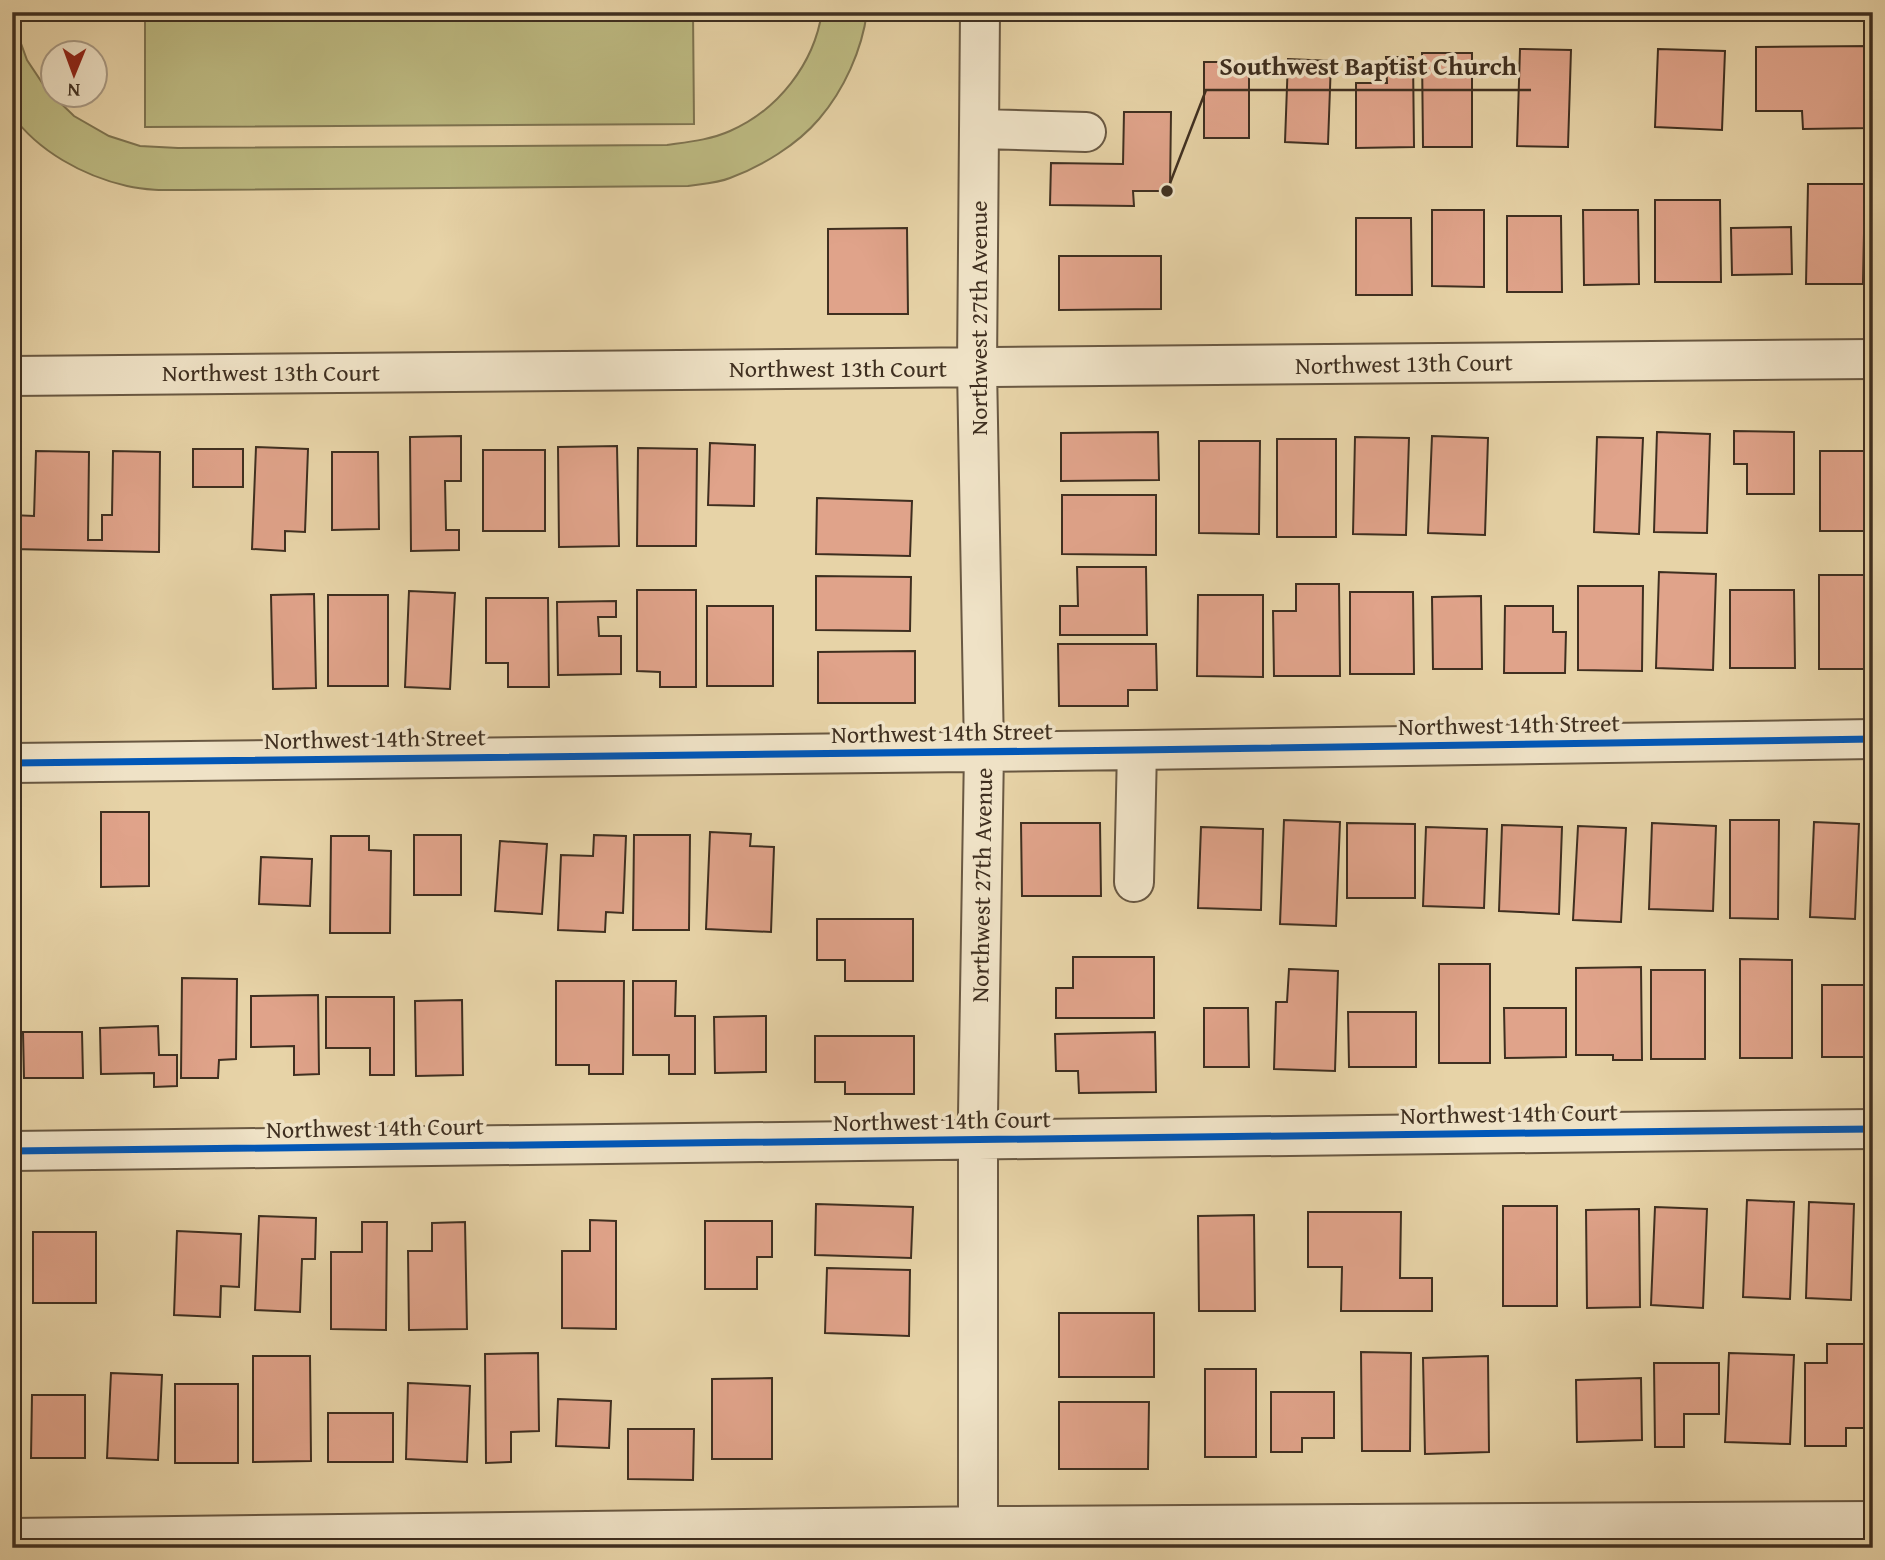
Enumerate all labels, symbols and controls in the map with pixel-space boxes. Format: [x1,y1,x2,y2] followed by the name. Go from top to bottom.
[38,38,108,108] north arrow
[1206,43,1531,90] callout: Southwest Baptist Church
[1219,46,1517,85] text: Southwest Baptist Church
[67,77,80,105] text: N
[961,201,996,435] street label: Northwest 27th Avenue
[1295,344,1514,383] street label: Northwest 13th Court
[729,351,947,386] street label: Northwest 13th Court
[162,355,380,390] street label: Northwest 13th Court
[1398,705,1621,744] street label: Northwest 14th Street
[831,713,1054,752] street label: Northwest 14th Street
[264,719,487,758] street label: Northwest 14th Street
[962,767,1001,1003] street label: Northwest 27th Avenue
[1400,1094,1619,1133] street label: Northwest 14th Court
[833,1101,1052,1140] street label: Northwest 14th Court
[266,1108,485,1147] street label: Northwest 14th Court

